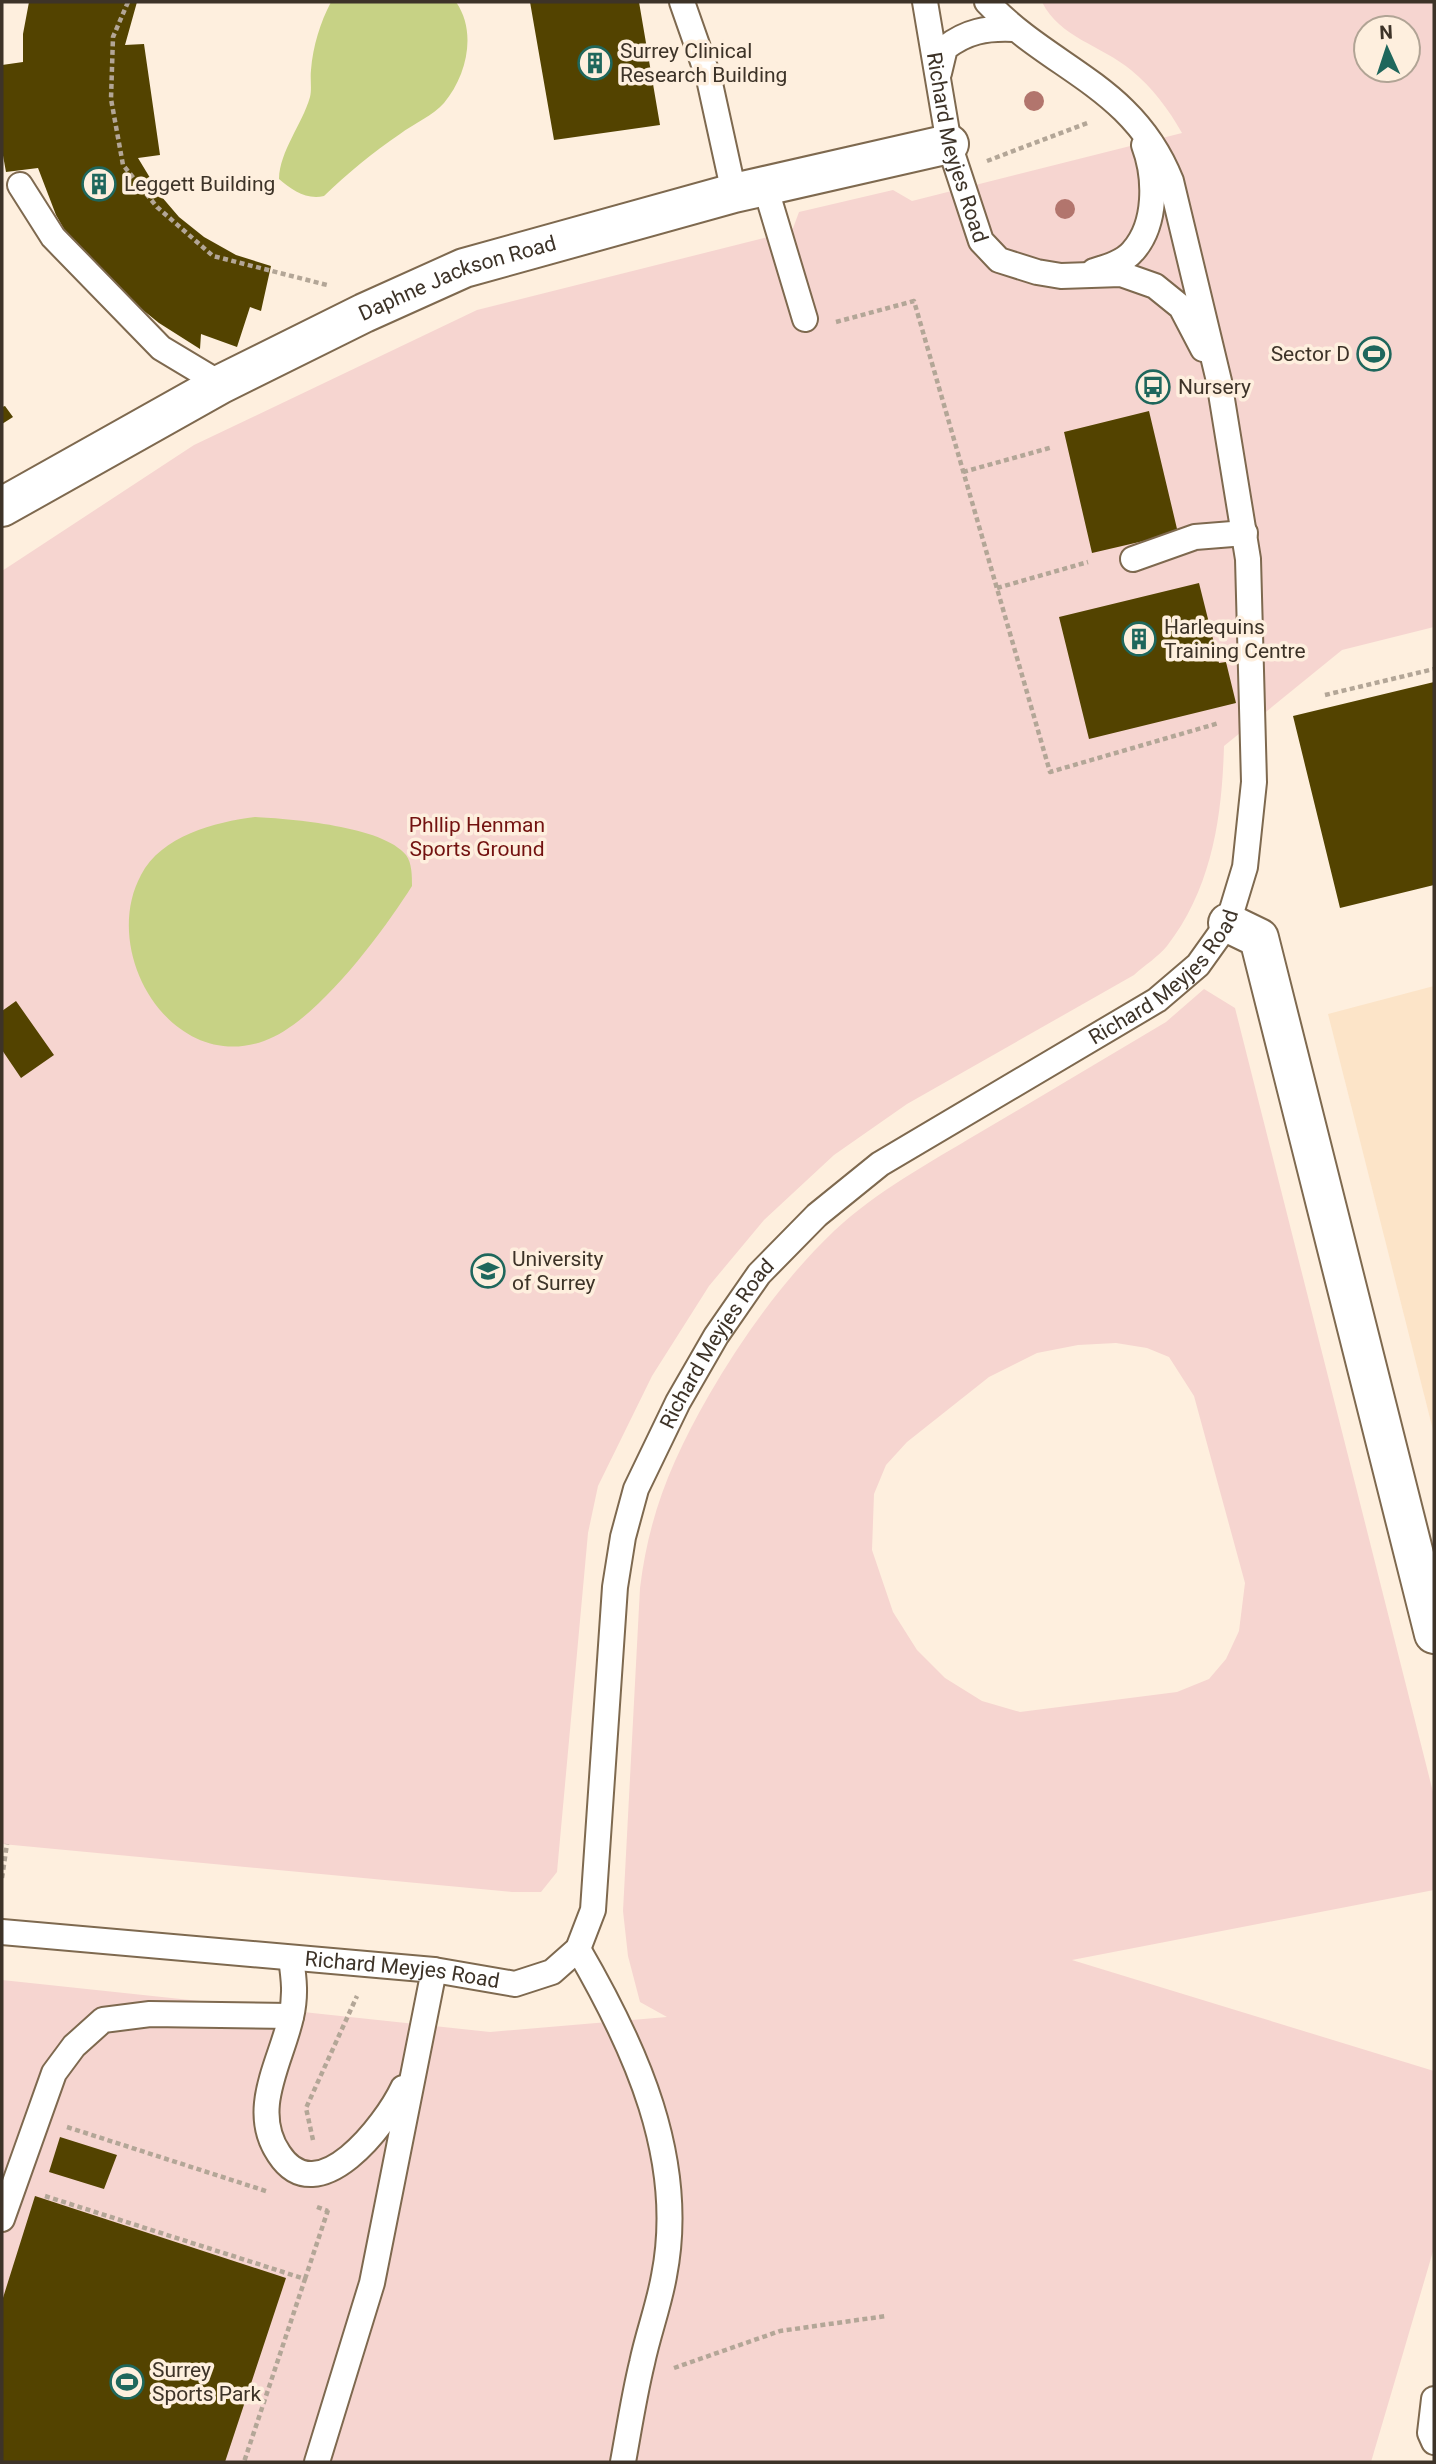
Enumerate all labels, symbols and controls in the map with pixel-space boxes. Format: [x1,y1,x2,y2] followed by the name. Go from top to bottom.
[1352,14,1422,84] north arrow
[1379,21,1393,44] text: N
[620,39,787,87] place label: Surrey Clinical Research Building
[576,44,614,82] building icon: Surrey Clinical Research Building
[922,50,993,245] street label: Richard Meyjes Road
[80,165,118,203] building icon: Leggett Building
[124,172,275,196] place label: Leggett Building
[355,231,559,326] street label: Daphne Jackson Road
[1355,335,1393,373] sports icon: Sector D
[1271,342,1350,366] place label: Sector D
[1134,368,1172,406] bus stop icon: Nursery
[1178,375,1251,399] place label: Nursery
[1164,615,1306,663] place label: Harlequins Training Centre
[1120,620,1158,658] building icon: Harlequins Training Centre
[409,813,545,861] park label: Phllip Henman Sports Ground
[1084,907,1243,1050] street label: Richard Meyjes Road
[512,1247,603,1295] place label: University of Surrey
[469,1252,507,1290] school or university icon: University of Surrey
[655,1254,779,1432] street label: Richard Meyjes Road
[304,1947,501,1993] street label: Richard Meyjes Road
[152,2358,261,2406] place label: Surrey Sports Park
[108,2363,146,2401] sports icon: Surrey Sports Park

